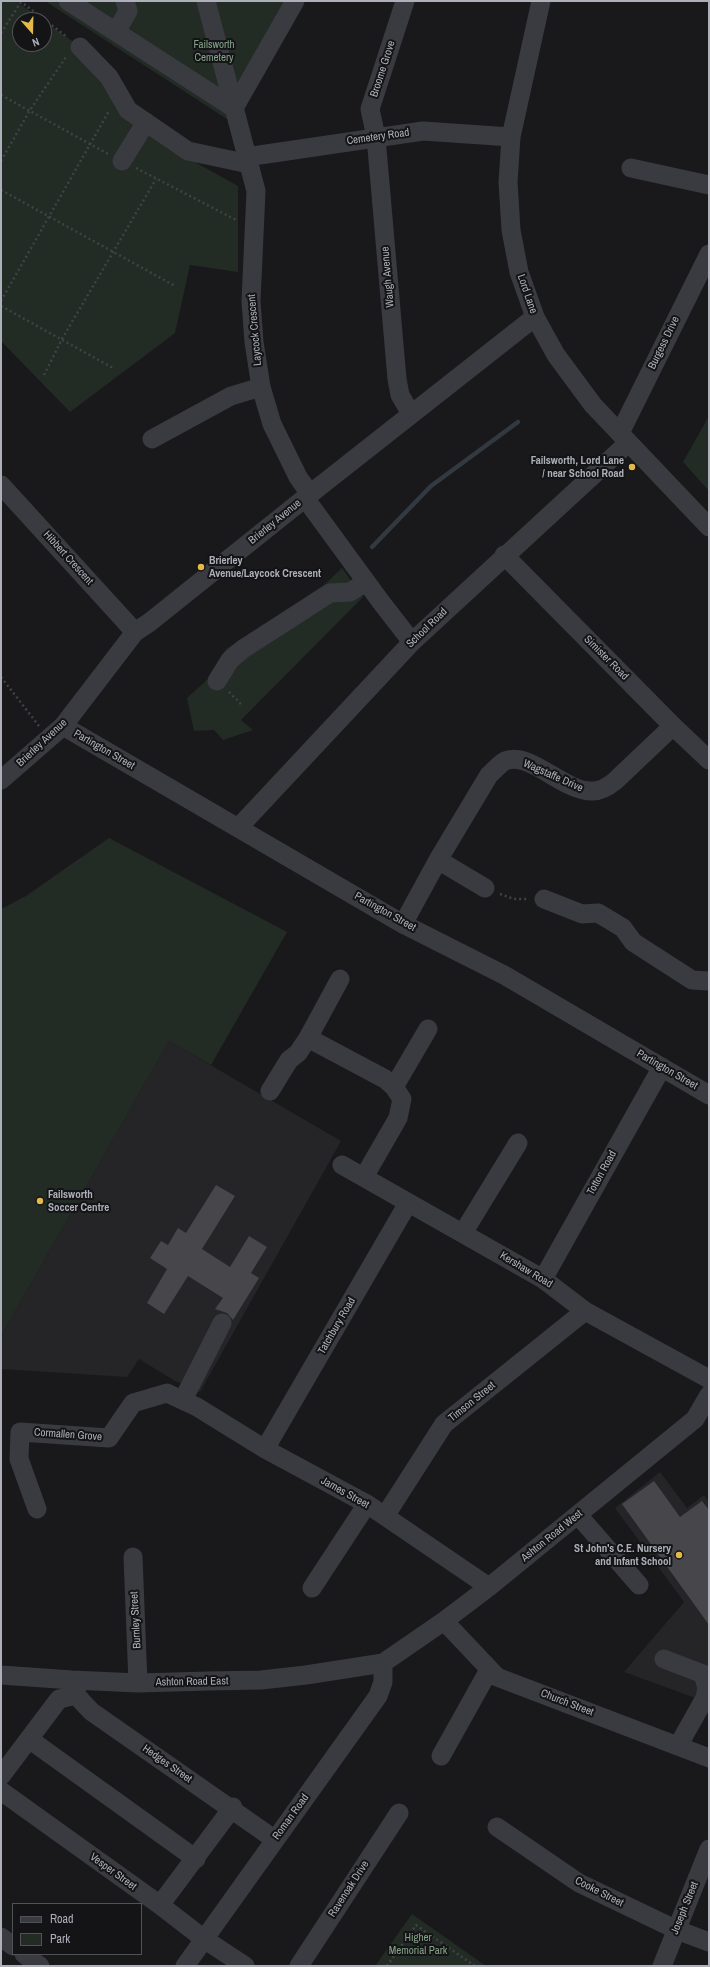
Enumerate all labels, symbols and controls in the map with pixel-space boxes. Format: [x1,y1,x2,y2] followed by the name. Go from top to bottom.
[12,12,52,52] north arrow
[30,35,41,50] text: N
[193,38,235,64] park label: Failsworth Cemetery
[368,39,398,99] street label: Broome Grove
[346,126,410,148] street label: Cemetery Road
[379,246,397,308] street label: Waugh Avenue
[514,273,540,315] street label: Lord Lane
[245,294,265,366] street label: Laycock Crescent
[646,314,682,372] street label: Burgess Drive
[531,454,624,480] place label: Failsworth, Lord Lane / near School Road
[627,462,637,472] marker: Failsworth, Lord Lane / near School Road
[246,497,304,547] street label: Brierley Avenue
[40,528,96,588] street label: Hibbert Crescent
[209,554,321,580] place label: Brierley Avenue/Laycock Crescent
[196,562,206,572] marker: Brierley Avenue/Laycock Crescent
[404,605,450,651] street label: School Road
[581,633,631,683] street label: Simister Road
[14,716,70,770] street label: Brierley Avenue
[71,727,137,773] street label: Partington Street
[521,757,585,795] street label: Wagstaffe Drive
[352,890,418,934] street label: Partington Street
[634,1047,700,1093] street label: Partington Street
[584,1149,620,1197] street label: Totton Road
[48,1188,109,1214] place label: Failsworth Soccer Centre
[35,1196,45,1206] marker: Failsworth Soccer Centre
[497,1249,555,1291] street label: Kershaw Road
[315,1295,359,1357] street label: Tatchbury Road
[446,1379,498,1425] street label: Timson Street
[34,1426,102,1444] street label: Cormallen Grove
[319,1474,371,1512] street label: James Street
[519,1507,585,1565] street label: Ashton Road West
[574,1542,671,1568] place label: St John's C.E. Nursery and Infant School
[674,1550,684,1560] marker: St John's C.E. Nursery and Infant School
[128,1591,144,1649] street label: Burnley Street
[156,1675,228,1689] street label: Ashton Road East
[539,1687,595,1719] street label: Church Street
[140,1742,194,1786] street label: Hedges Street
[270,1792,312,1842] street label: Roman Road
[87,1851,139,1893] street label: Vesper Street
[326,1858,372,1920] street label: Ravenoak Drive
[573,1874,625,1910] street label: Cooke Street
[668,1880,702,1936] street label: Joseph Street
[12,1903,142,1955] legend
[50,1911,74,1927] text: Road
[50,1931,70,1947] text: Park
[389,1931,447,1957] park label: Higher Memorial Park

